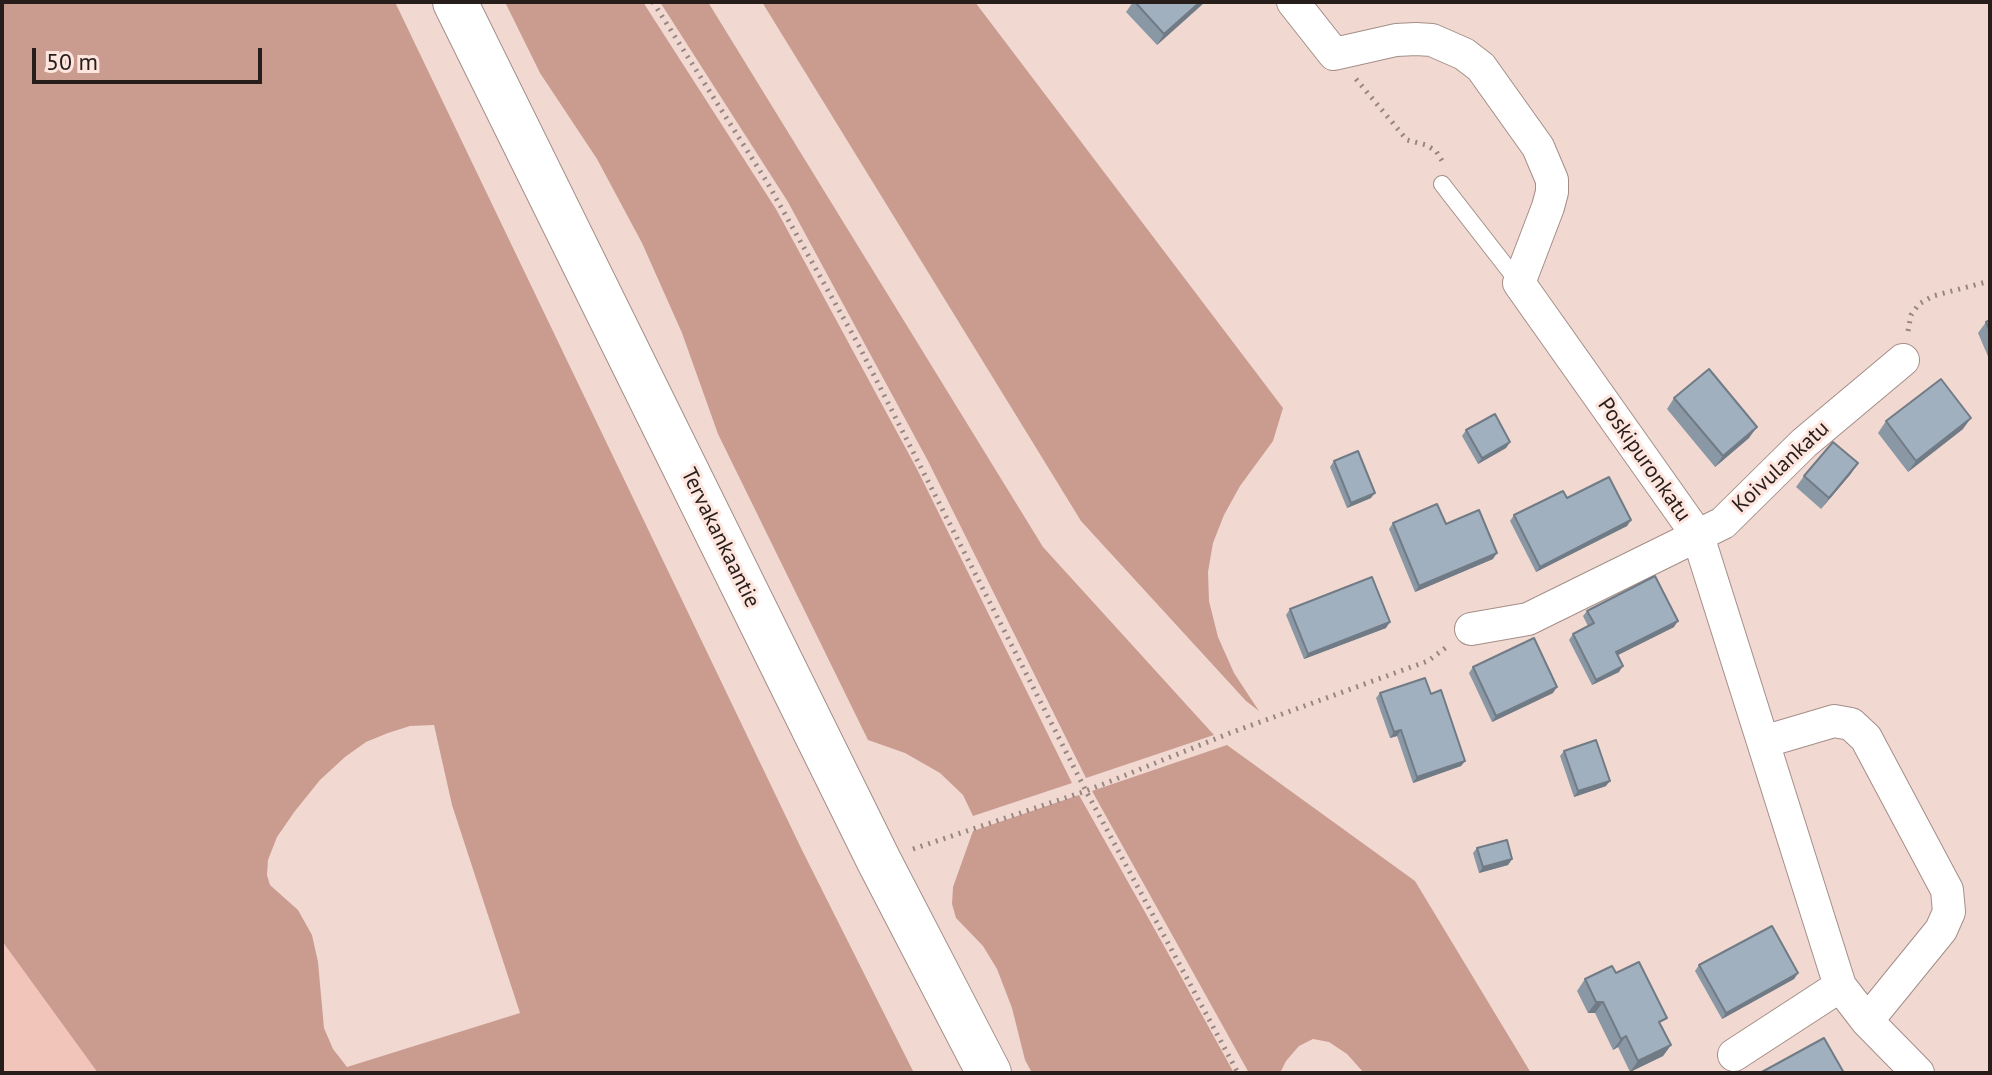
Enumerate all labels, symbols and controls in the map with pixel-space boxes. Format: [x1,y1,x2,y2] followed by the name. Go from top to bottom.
[36,32,266,82] scale bar
[46,46,98,77] text: 50 m
[1592,393,1696,527] street label: Poskipuronkatu
[1727,416,1835,518] street label: Koivulankatu
[675,464,765,612] street label: Tervakankaantie

